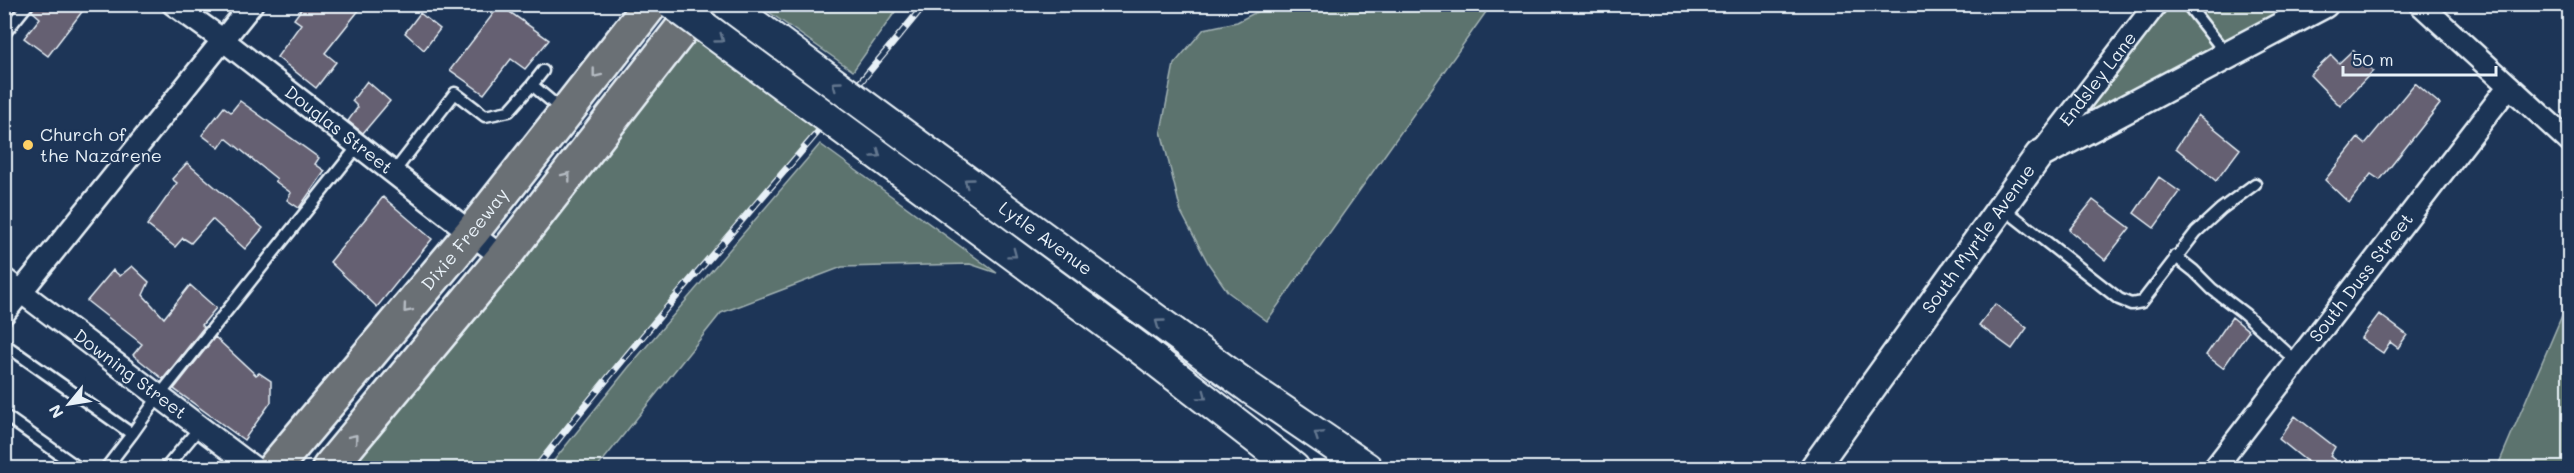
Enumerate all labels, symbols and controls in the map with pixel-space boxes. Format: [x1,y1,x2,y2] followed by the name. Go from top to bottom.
[2053,26,2141,131] street label: Endsley Lane
[713,32,724,43] one-way arrow
[2343,39,2496,77] scale bar
[2352,47,2394,71] text: 50 m
[593,67,604,78] one-way arrow
[280,79,398,179] street label: Douglas Street
[832,81,843,92] one-way arrow
[40,122,162,167] place label: Church of the Nazarene
[21,138,35,152] marker: Church of the Nazarene
[871,147,882,158] one-way arrow
[1916,159,2040,318] street label: South Myrtle Avenue
[559,171,570,182] one-way arrow
[964,178,975,189] one-way arrow
[415,183,513,295] street label: Dixie Freeway
[994,195,1098,280] street label: Lytle Avenue
[2303,208,2418,347] street label: South Duss Street
[1006,247,1017,258] one-way arrow
[403,302,414,313] one-way arrow
[1155,319,1166,330] one-way arrow
[69,323,192,424] street label: Downing Street
[39,374,99,434] north arrow
[1196,389,1207,400] one-way arrow
[43,401,68,422] text: N
[1314,431,1325,442] one-way arrow
[347,434,358,445] one-way arrow

